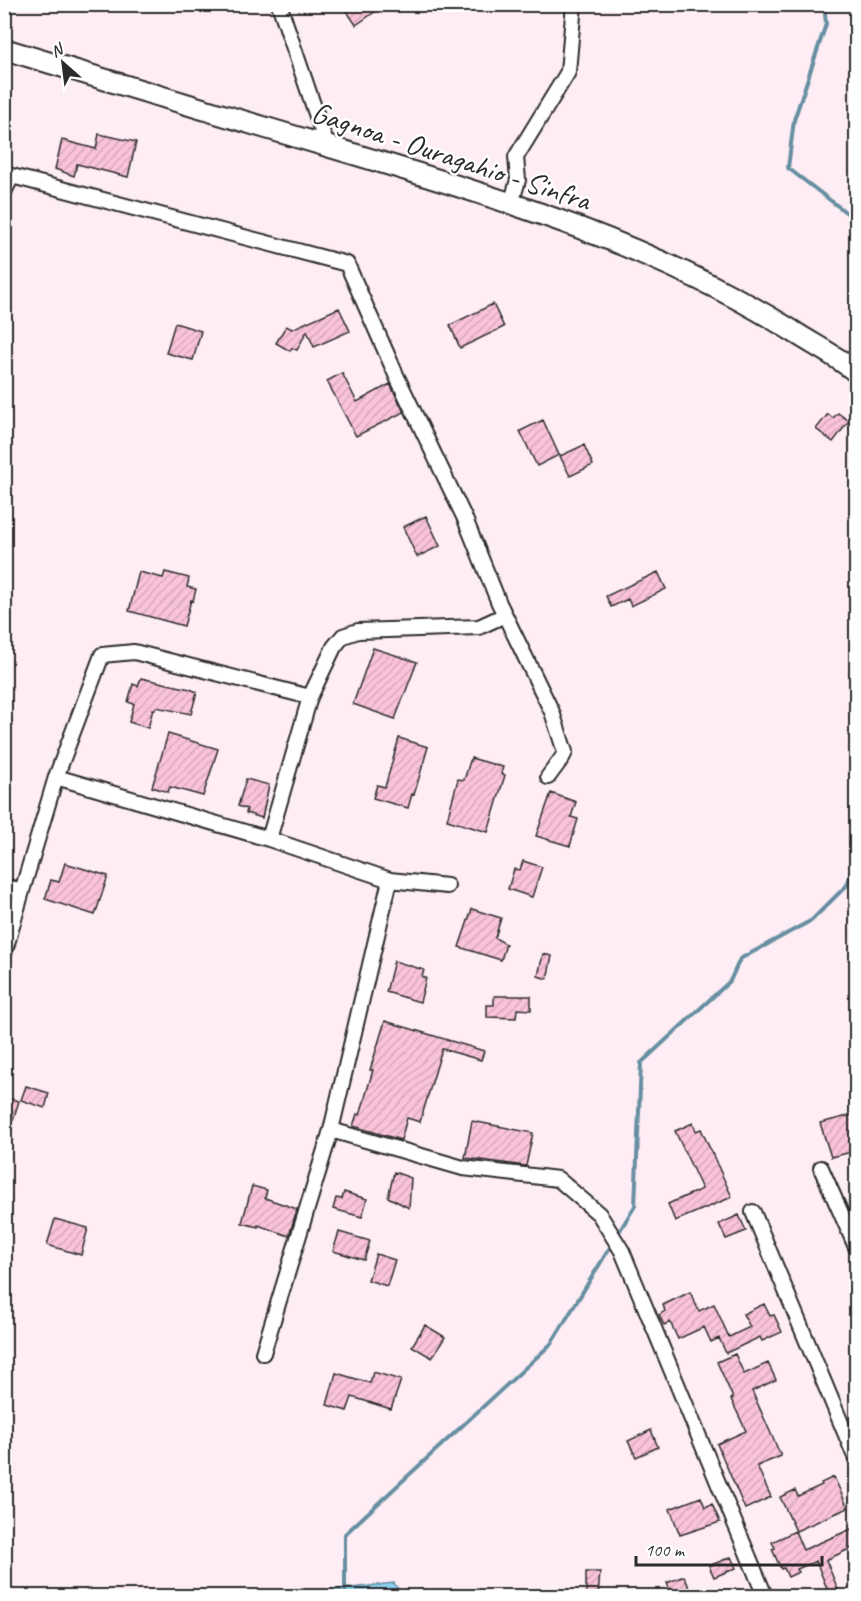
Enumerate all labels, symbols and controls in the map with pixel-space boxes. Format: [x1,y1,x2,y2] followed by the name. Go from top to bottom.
[33,33,93,93] north arrow
[47,38,68,62] text: N
[307,93,597,220] street label: Gagnoa - Ouragahio - Sinfra
[636,1529,822,1567] scale bar
[645,1539,686,1561] text: 100 m

